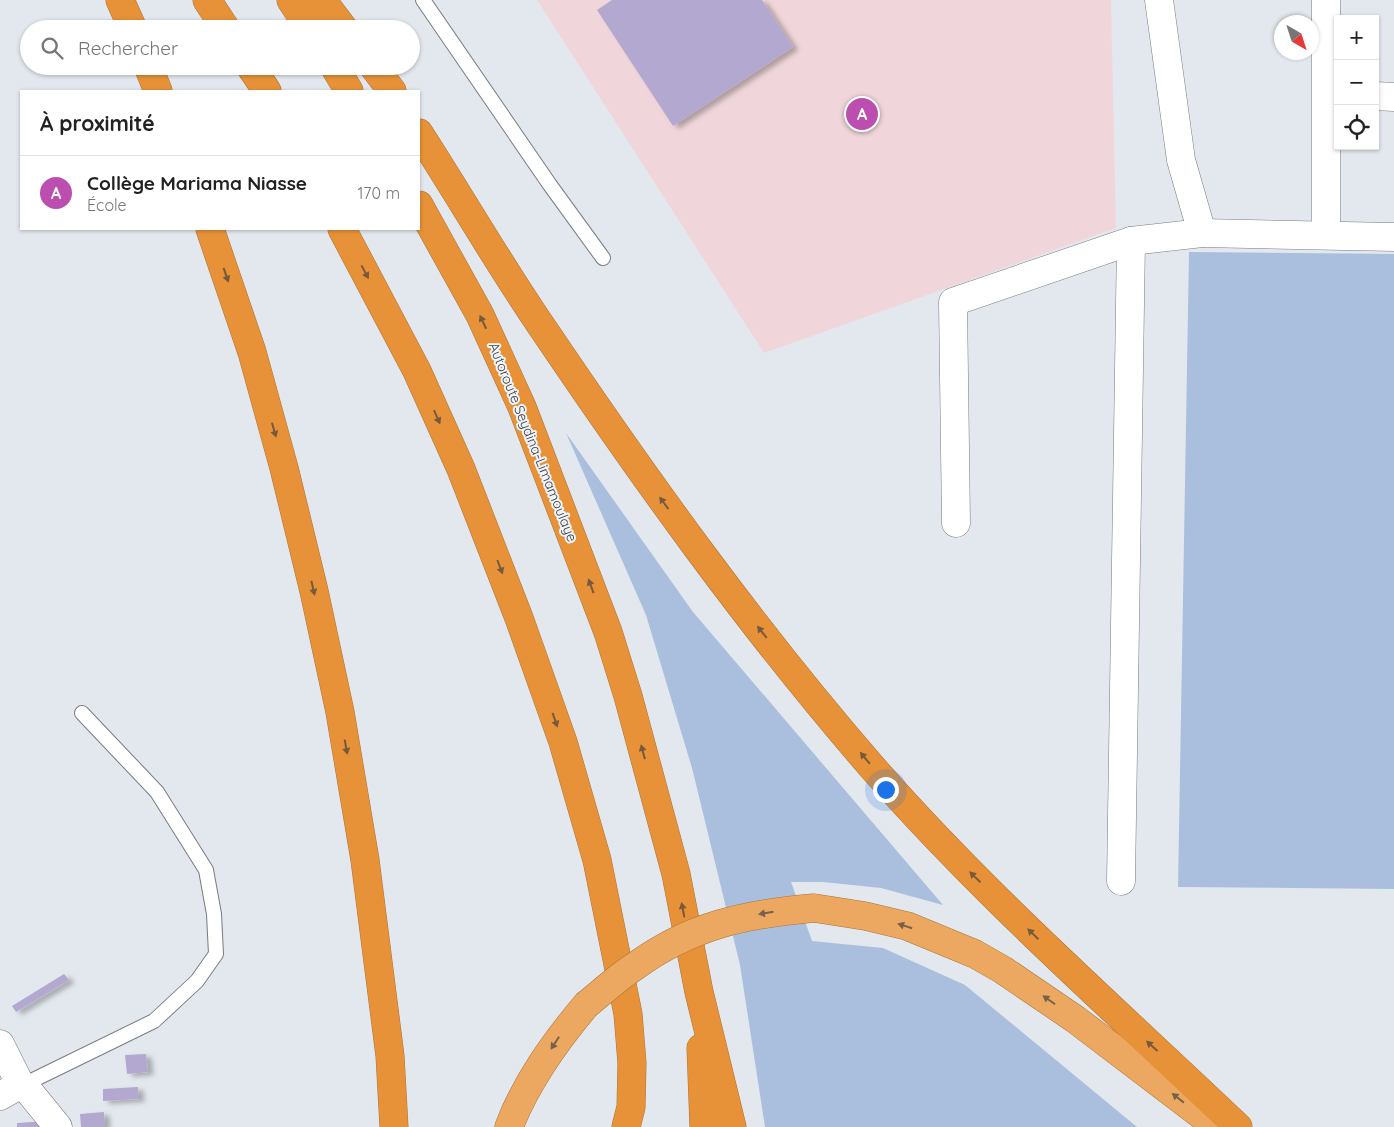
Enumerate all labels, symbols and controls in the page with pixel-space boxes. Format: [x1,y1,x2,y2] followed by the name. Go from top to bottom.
[1274,15,1319,60] north arrow
[1334,15,1379,150] map controls
[1334,15,1379,60] button: +
[20,20,420,75] search box
[38,34,66,62] icon: search
[78,36,178,60] text: Rechercher
[1334,60,1379,105] button: −
[846,95,878,133] pin: A
[1334,105,1379,150] button: locate
[40,110,155,136] text: À proximité
[87,171,307,195] text: Collège Mariama Niasse
[51,183,61,203] text: A
[357,183,400,203] text: 170 m
[87,195,127,215] text: École
[361,265,369,279] one-way arrow
[222,268,230,283] one-way arrow
[479,315,487,329] one-way arrow
[485,340,581,544] street label: Autoroute Seydina-Limamoulaye
[434,410,442,424] one-way arrow
[270,423,278,438] one-way arrow
[659,496,669,510] one-way arrow
[496,560,504,575] one-way arrow
[587,578,595,593] one-way arrow
[310,580,318,596] one-way arrow
[757,626,767,639] one-way arrow
[551,713,559,728] one-way arrow
[342,739,350,755] one-way arrow
[639,745,647,760] one-way arrow
[859,752,870,765] one-way arrow
[873,777,899,803] your location
[969,872,981,884] one-way arrow
[678,901,686,917] one-way arrow
[757,910,773,918] one-way arrow
[897,922,912,930] one-way arrow
[1028,928,1040,940] one-way arrow
[1042,995,1055,1005] one-way arrow
[551,1036,560,1050] one-way arrow
[1146,1040,1158,1052] one-way arrow
[1172,1093,1185,1103] one-way arrow

